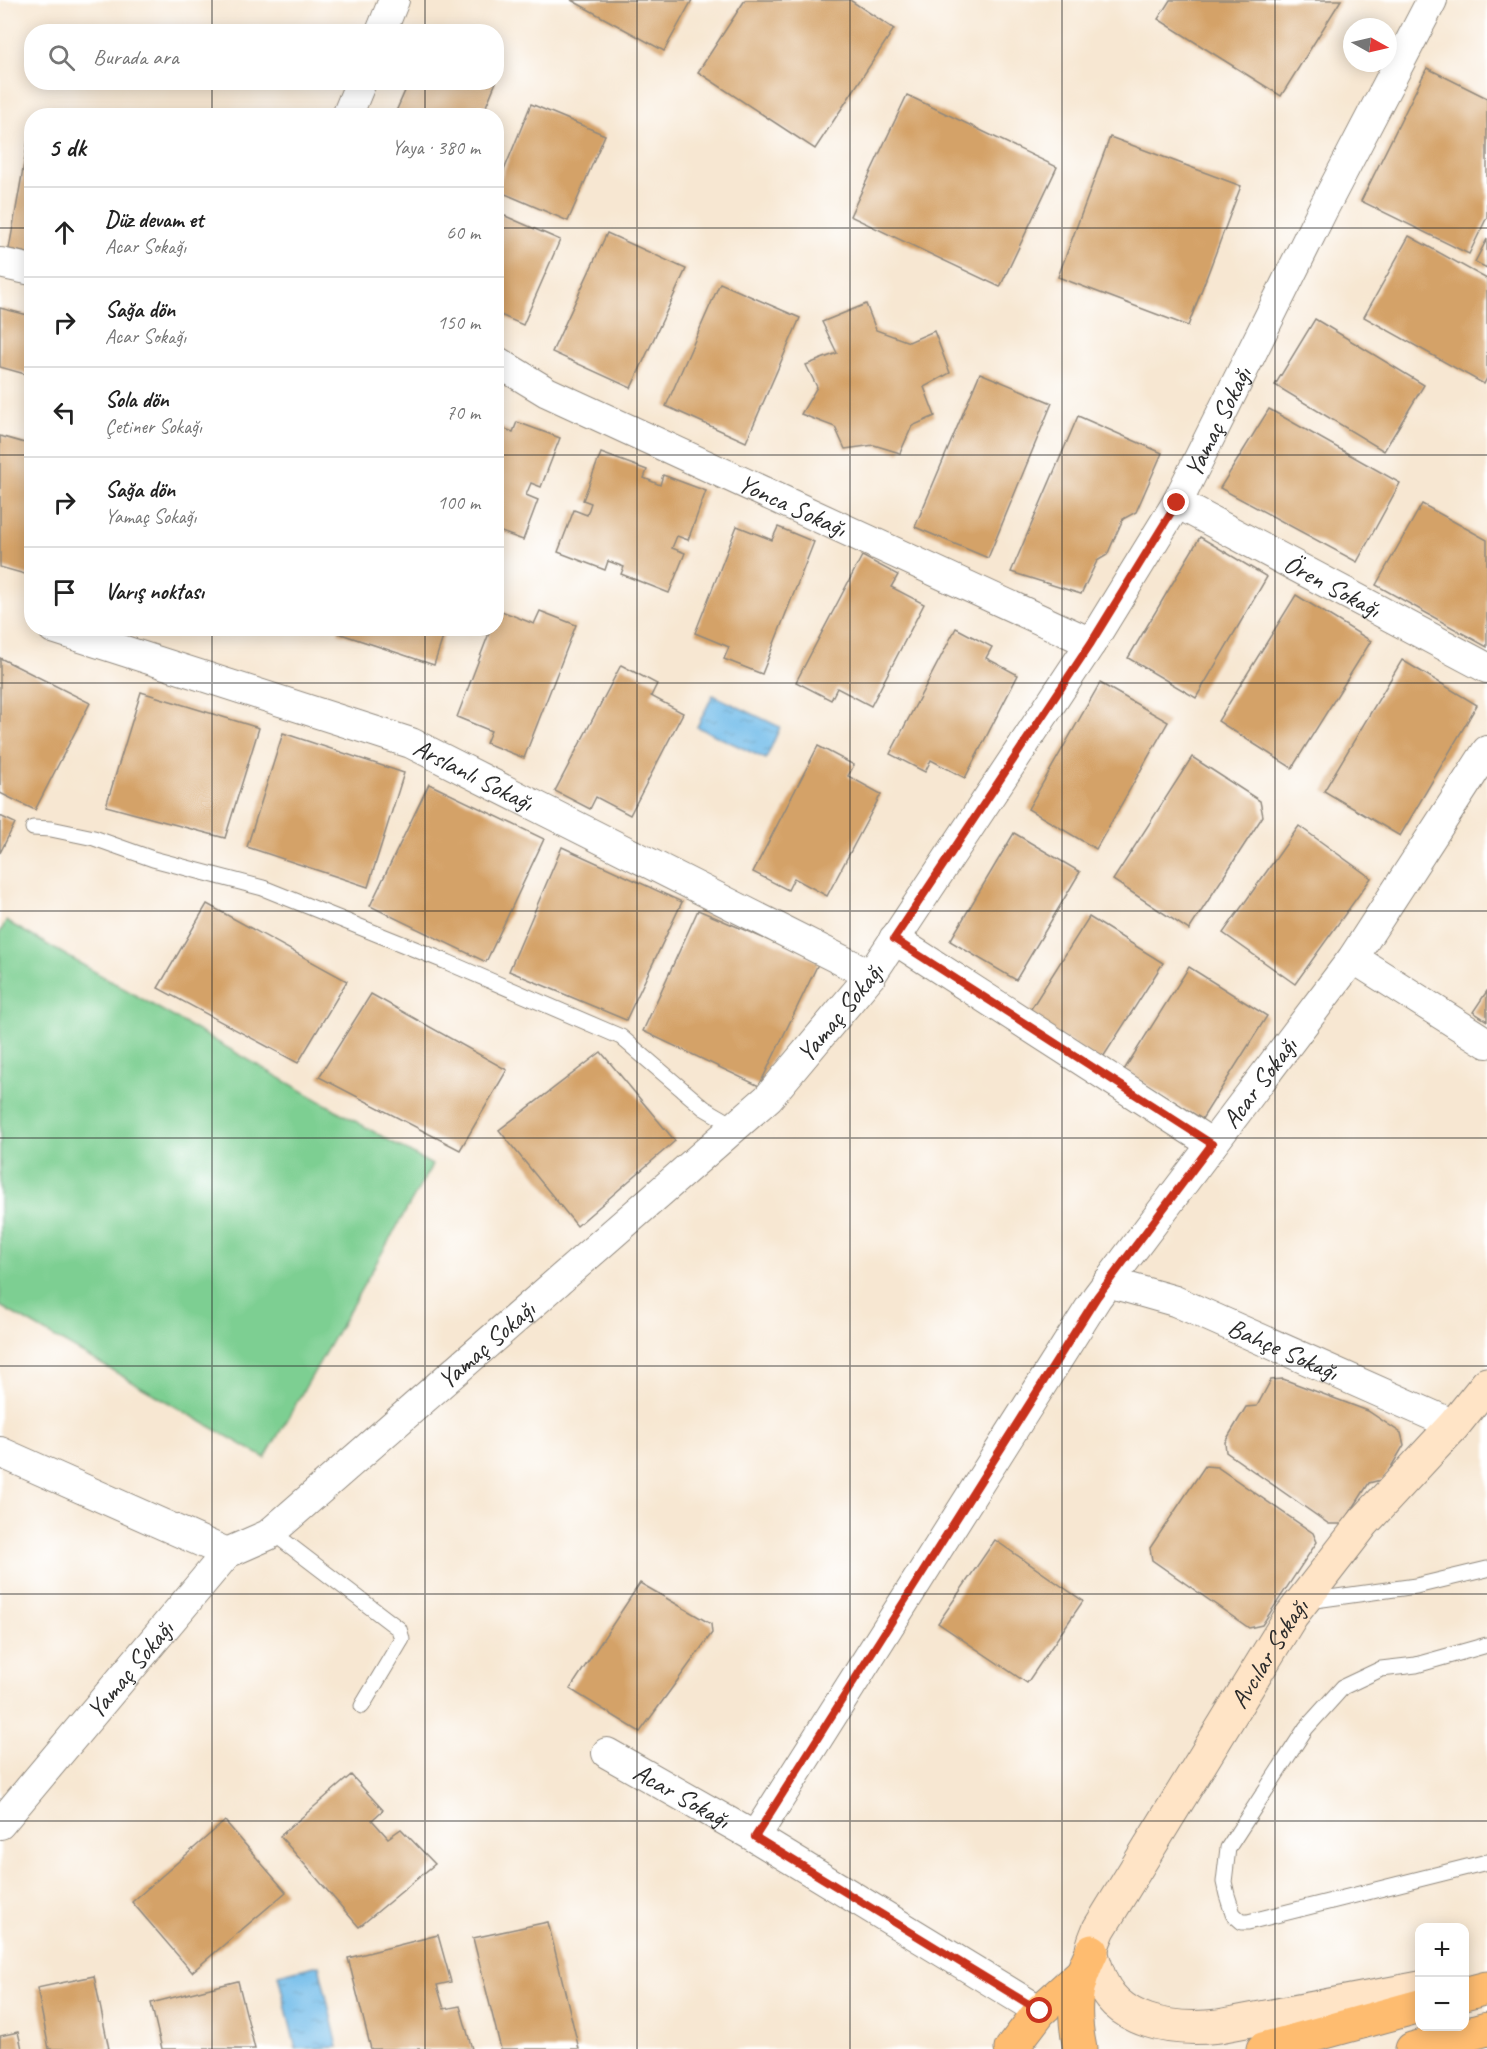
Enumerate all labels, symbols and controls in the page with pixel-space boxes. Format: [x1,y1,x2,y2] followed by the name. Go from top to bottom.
[1343,18,1397,72] north arrow
[24,24,504,90] search box
[45,41,78,74] icon: search
[93,43,179,71] text: Burada ara
[48,131,86,164] text: 5 dk
[392,135,480,160] text: Yaya · 380 m
[105,206,203,234] text: Düz devam et
[48,216,81,249] icon: ahead
[446,220,480,245] text: 60 m
[105,234,186,259] text: Acar Sokağı
[105,296,175,324] text: Sağa dön
[48,306,81,339] icon: right
[437,310,480,335] text: 150 m
[105,324,186,349] text: Acar Sokağı
[1176,360,1259,482] street label: Yamaç Sokağı
[105,386,169,414] text: Sola dön
[48,396,81,429] icon: left
[446,400,480,425] text: 70 m
[105,414,202,439] text: Çetiner Sokağı
[733,466,853,545] street label: Yonca Sokağı
[105,476,175,504] text: Sağa dön
[48,486,81,519] icon: right
[1163,489,1189,515] route end
[437,490,480,515] text: 100 m
[105,504,196,529] text: Yamaç Sokağı
[1278,546,1387,625] street label: Ören Sokağı
[48,576,81,609] icon: arrive
[105,578,204,606] text: Varış noktası
[408,731,540,819] street label: Arslanlı Sokağı
[789,956,891,1069] street label: Yamaç Sokağı
[1214,1030,1305,1135] street label: Acar Sokağı
[431,1292,543,1396] street label: Yamaç Sokağı
[1223,1310,1344,1388] street label: Bahçe Sokağı
[1222,1591,1316,1714] street label: Avcılar Sokağı
[79,1612,181,1725] street label: Yamaç Sokağı
[628,1755,737,1836] street label: Acar Sokağı
[1415,1923,1469,2031] map controls
[1415,1923,1469,1977] button: +
[1415,1977,1469,2031] button: −
[1026,1997,1052,2023] route start

